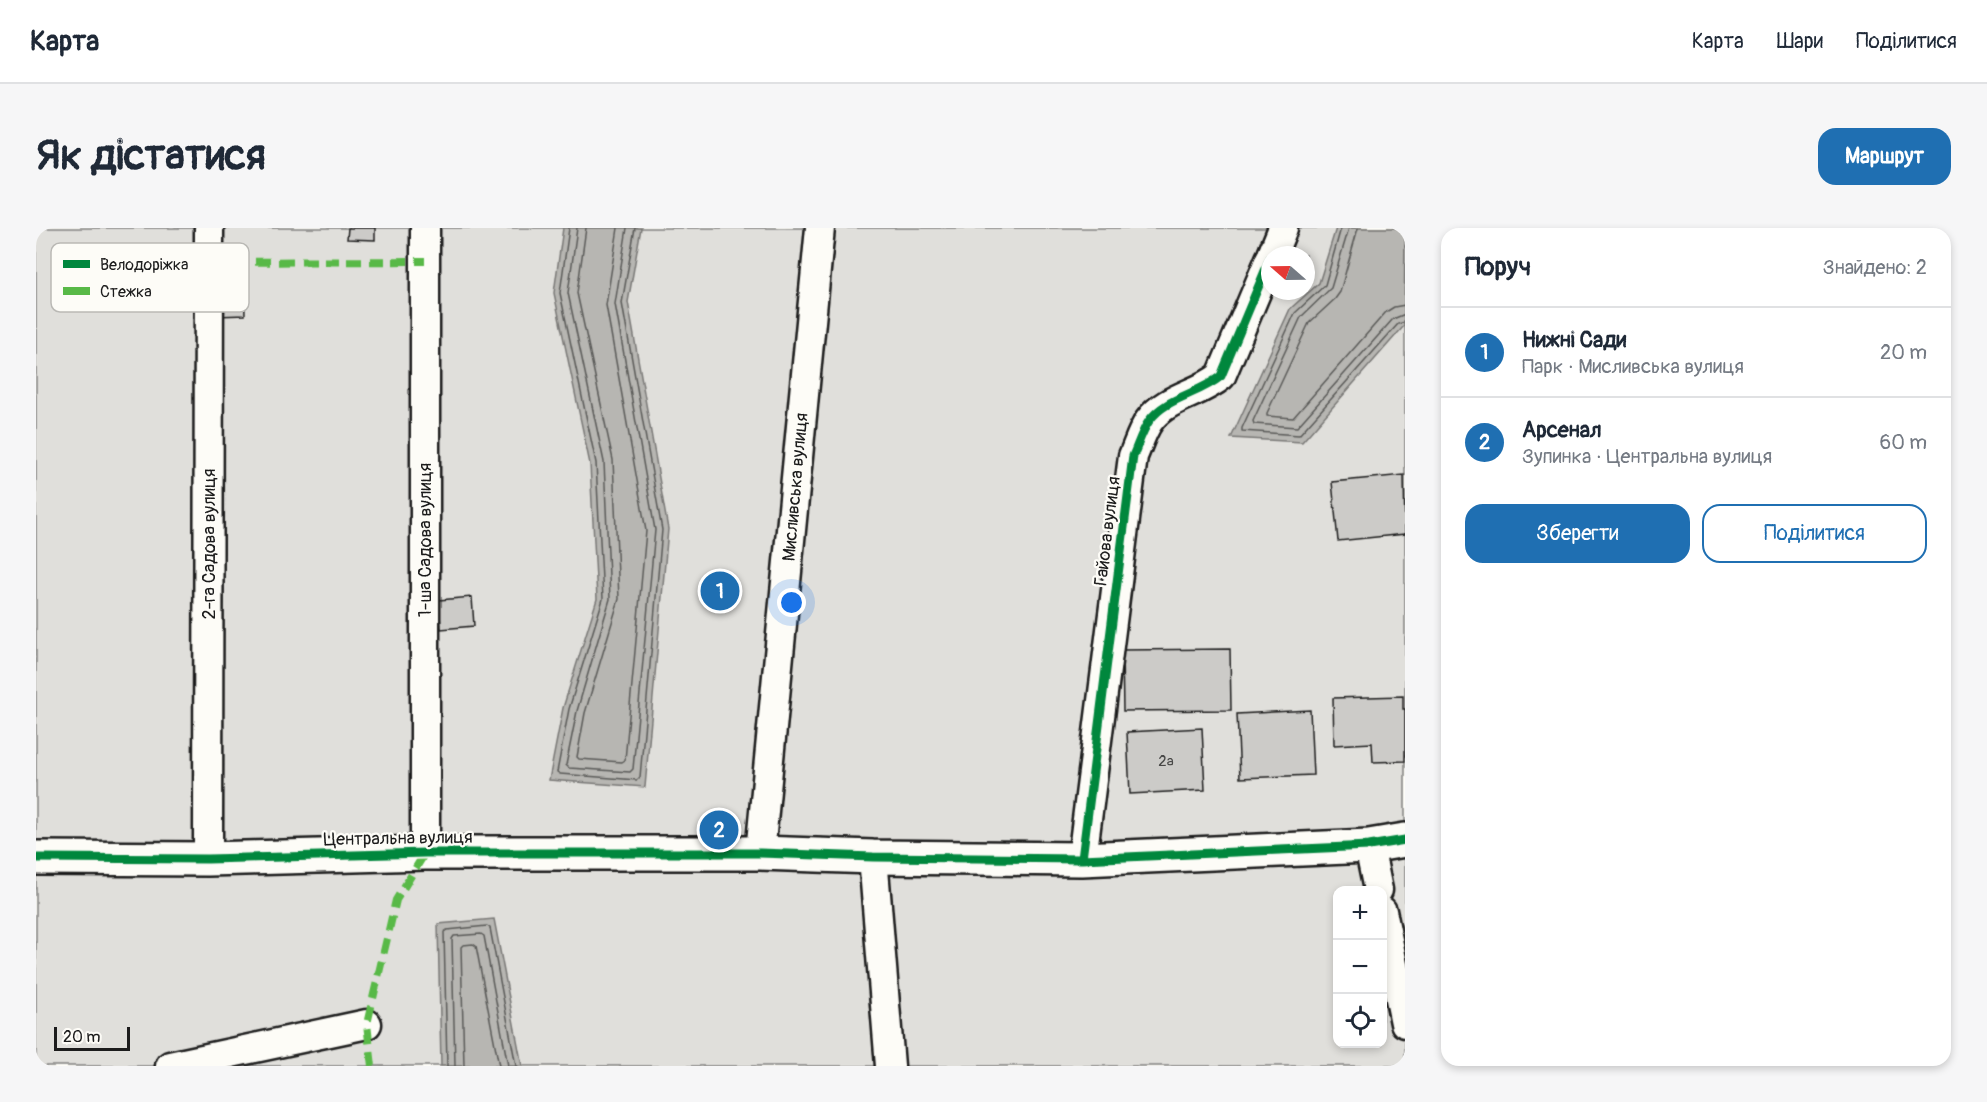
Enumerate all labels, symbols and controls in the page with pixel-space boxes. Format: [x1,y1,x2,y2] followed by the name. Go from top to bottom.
[30,24,99,59] text: Карта
[1692,28,1744,55] text: Карта
[1777,28,1823,55] text: Шари
[1856,28,1957,55] text: Поділитися
[1818,128,1951,185] button: Маршрут
[36,130,266,182] text: Як дістатися
[51,243,249,312] legend
[1261,246,1315,300] north arrow
[1465,251,1531,283] text: Поруч
[100,255,188,275] text: Велодоріжка
[1823,255,1927,280] text: Знайдено: 2
[100,282,152,302] text: Стежка
[1522,326,1626,354] text: Нижні Сади
[1481,340,1488,365] text: 1
[1880,340,1927,365] text: 20 m
[1522,354,1744,379] text: Парк · Мисливська вулиця
[778,412,813,562] street label: Мисливська вулиця
[1522,416,1601,444] text: Арсенал
[1479,430,1490,455] text: 2
[1880,430,1927,455] text: 60 m
[1522,444,1772,469] text: Зупинка · Центральна вулиця
[414,463,437,617] street label: 1-ша Садова вулиця
[198,469,221,619] street label: 2-га Садова вулиця
[1089,475,1126,587] street label: Гайова вулиця
[1465,504,1690,563] button: Зберегти
[1702,504,1927,563] button: Поділитися
[700,568,740,614] pin: 1
[777,588,806,617] your location
[1158,752,1174,771] house number: 2а
[700,808,738,852] pin: 2
[323,826,473,851] street label: Центральна вулиця
[1333,886,1387,1048] map controls
[1333,886,1387,940] button: +
[1333,940,1387,994] button: −
[1333,994,1387,1048] button: locate
[54,1024,130,1052] scale bar
[63,1027,101,1047] text: 20 m

